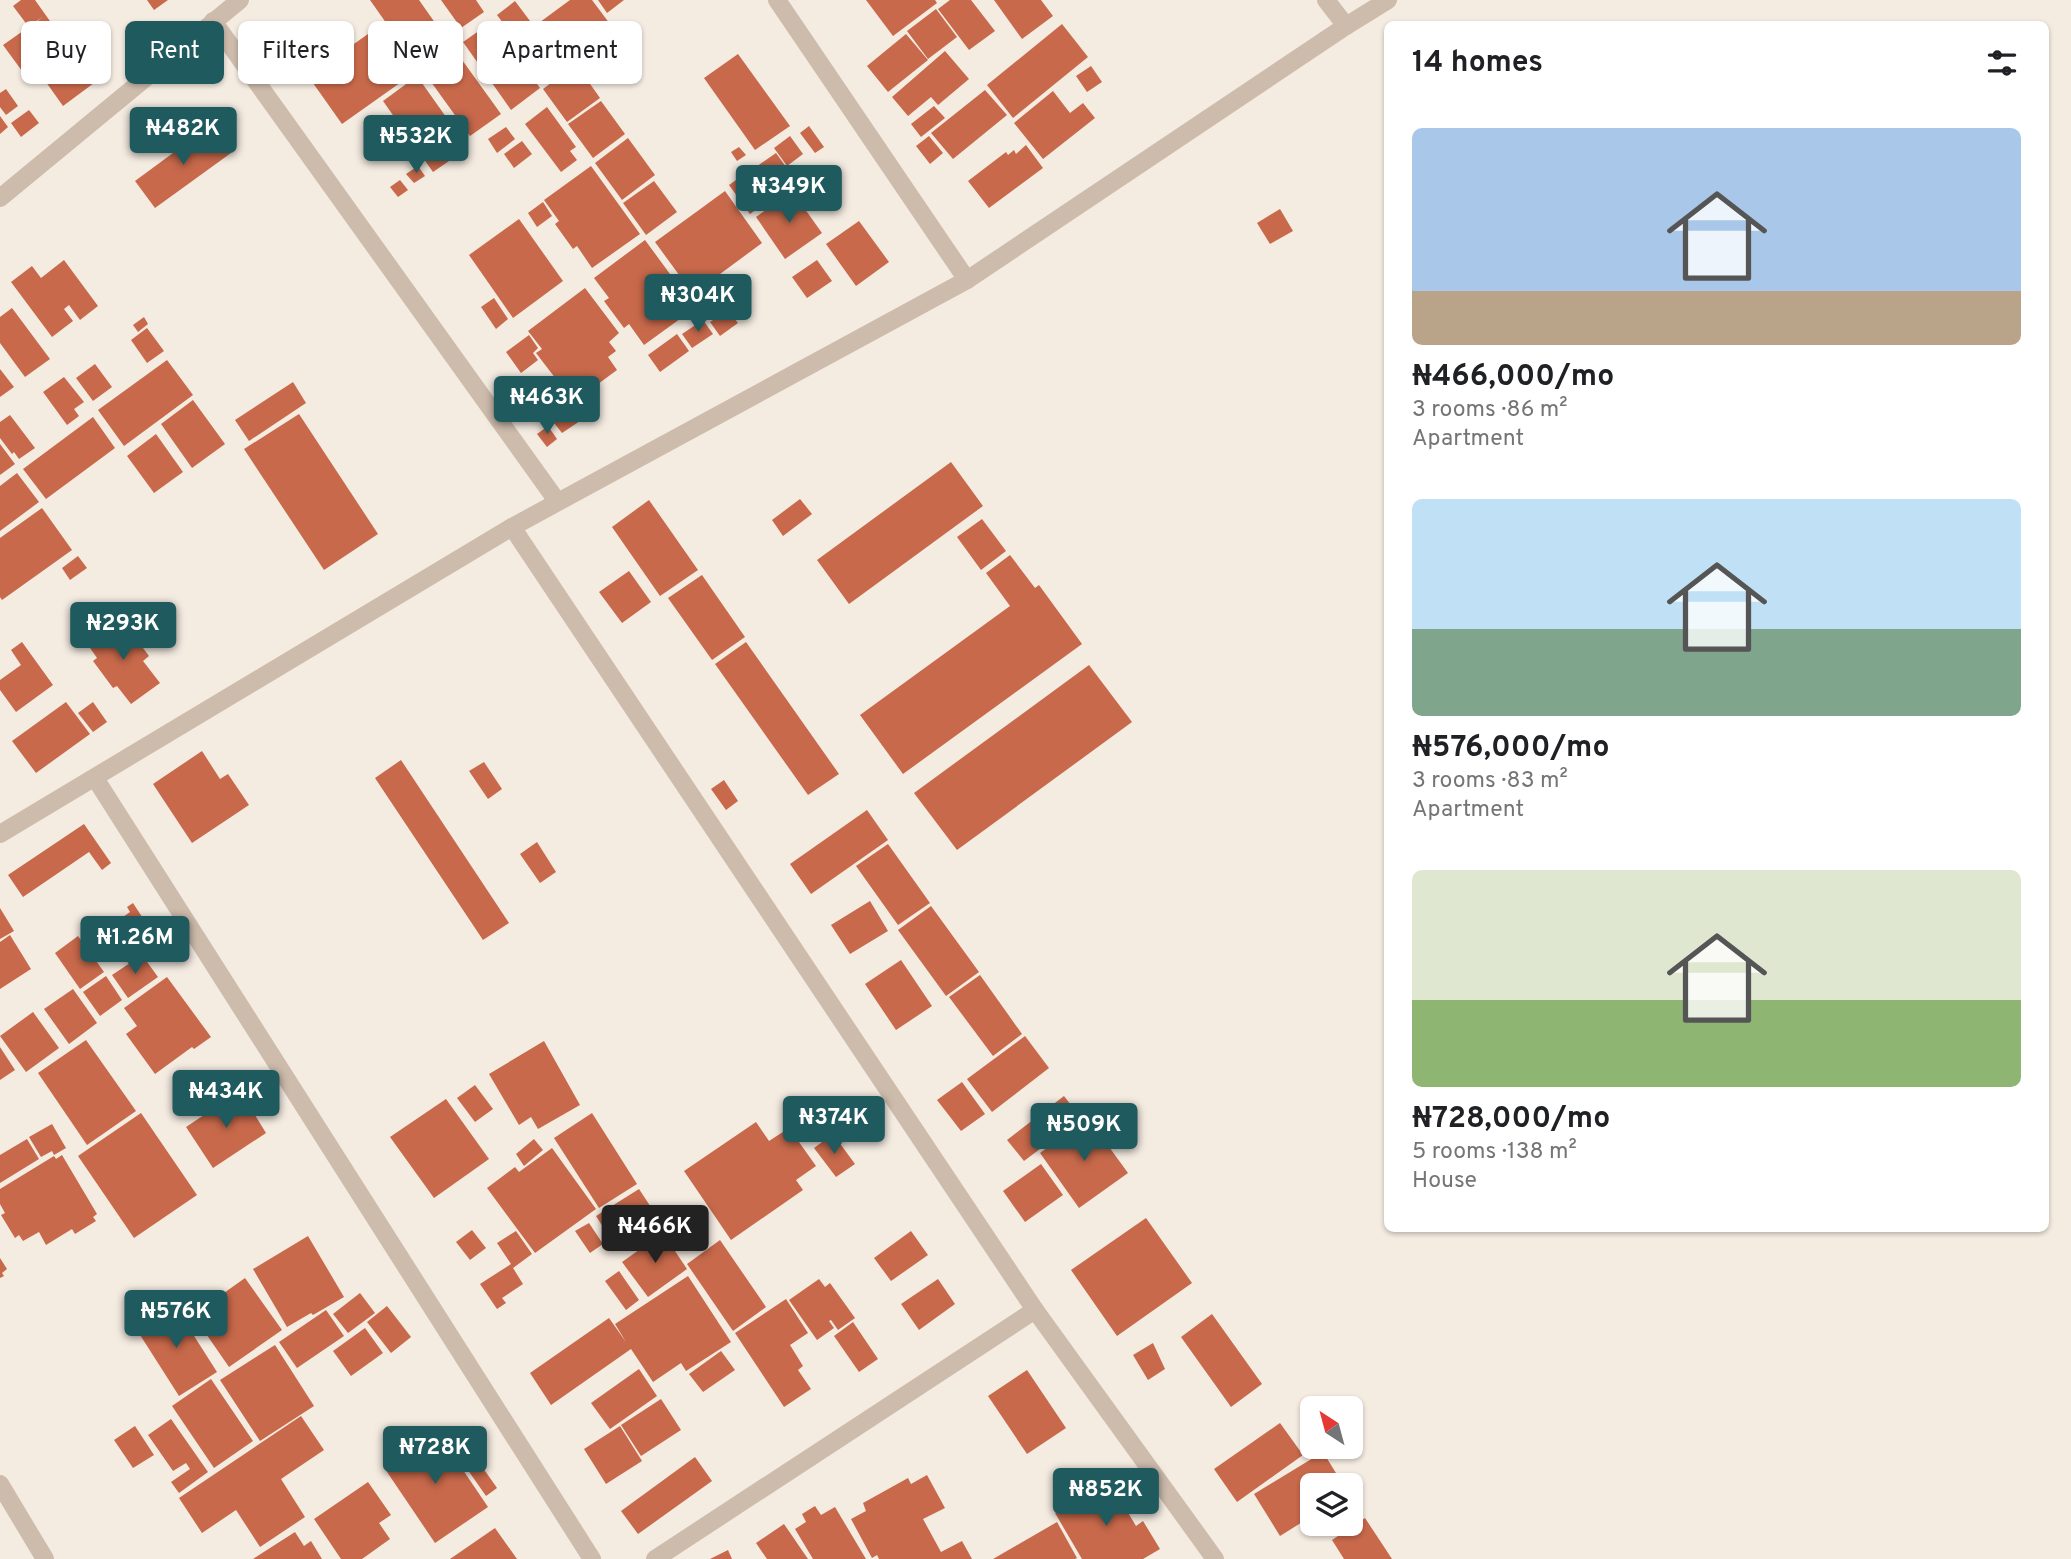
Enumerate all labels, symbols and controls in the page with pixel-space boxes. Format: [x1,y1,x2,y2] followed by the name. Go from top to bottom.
[21,21,111,84] chip: Buy
[125,21,224,84] chip: Rent
[238,21,354,84] chip: Filters
[368,21,463,84] chip: New
[477,21,642,84] chip: Apartment
[1983,44,2021,82] icon: filters
[1412,45,1543,82] text: 14 homes
[134,108,232,167] pin: ₦482K
[146,115,220,144] text: ₦482K
[367,116,465,175] pin: ₦532K
[379,123,453,152] text: ₦532K
[740,166,838,225] pin: ₦349K
[752,173,826,202] text: ₦349K
[1654,173,1780,299] icon: home
[649,274,747,334] pin: ₦304K
[660,282,736,311] text: ₦304K
[1412,359,1614,396] text: ₦466,000/mo
[498,376,596,436] pin: ₦463K
[510,384,584,413] text: ₦463K
[1412,396,1568,425] text: 3 rooms · 86 m²
[1412,425,1524,454] text: Apartment
[1654,544,1780,670] icon: home
[74,602,172,662] pin: ₦293K
[86,610,160,639] text: ₦293K
[1412,730,1610,767] text: ₦576,000/mo
[1412,767,1568,796] text: 3 rooms · 83 m²
[1412,796,1524,825] text: Apartment
[1654,915,1780,1041] icon: home
[78,916,192,976] pin: ₦1.26M
[96,924,174,953] text: ₦1.26M
[177,1070,275,1130] pin: ₦434K
[188,1078,264,1107] text: ₦434K
[785,1096,883,1156] pin: ₦374K
[1412,1101,1610,1138] text: ₦728,000/mo
[799,1104,869,1133] text: ₦374K
[1035,1104,1133,1163] pin: ₦509K
[1047,1111,1121,1140] text: ₦509K
[1412,1138,1577,1167] text: 5 rooms · 138 m²
[1412,1167,1477,1196] text: House
[606,1206,704,1265] pin: ₦466K
[618,1213,692,1242] text: ₦466K
[127,1290,225,1350] pin: ₦576K
[140,1298,212,1327] text: ₦576K
[1300,1396,1363,1460] north arrow
[1300,1396,1363,1536] map controls
[386,1426,484,1486] pin: ₦728K
[399,1434,471,1463] text: ₦728K
[1057,1468,1155,1528] pin: ₦852K
[1300,1473,1363,1536] button: layers
[1069,1476,1143,1505] text: ₦852K

